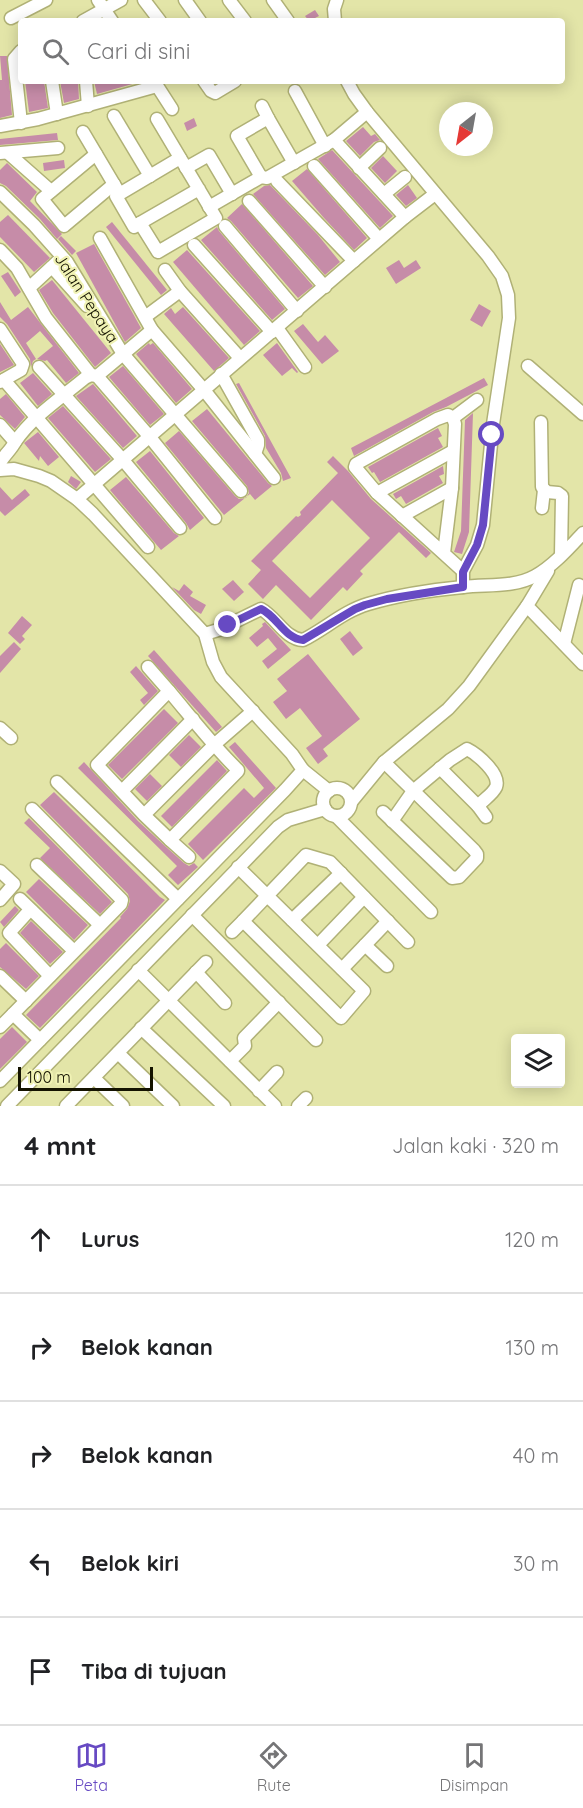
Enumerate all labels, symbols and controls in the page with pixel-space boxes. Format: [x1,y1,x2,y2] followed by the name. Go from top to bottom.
[18,18,565,84] search box
[39,35,72,68] icon: search
[87,37,190,65] text: Cari di sini
[439,102,493,156] north arrow
[51,250,123,346] street label: Jalan Pepaya
[478,421,504,447] route start
[214,611,240,637] route end
[511,1034,565,1088] map controls
[511,1034,565,1088] button: layers
[18,1064,153,1092] scale bar
[27,1067,71,1087] text: 100 m
[24,1129,97,1162] text: 4 mnt
[392,1133,559,1158] text: Jalan kaki · 320 m
[24,1223,57,1256] icon: ahead
[81,1225,139,1253] text: Lurus
[505,1227,559,1252] text: 120 m
[24,1331,57,1364] icon: right
[81,1333,213,1361] text: Belok kanan
[506,1335,559,1360] text: 130 m
[24,1439,57,1472] icon: right
[81,1441,213,1469] text: Belok kanan
[513,1443,559,1468] text: 40 m
[24,1547,57,1580] icon: left
[81,1549,179,1577] text: Belok kiri
[513,1551,559,1576] text: 30 m
[24,1655,57,1688] icon: arrive
[81,1657,227,1685] text: Tiba di tujuan
[74,1739,108,1795] tab: Peta
[257,1739,291,1795] tab: Rute
[440,1739,509,1795] tab: Disimpan

